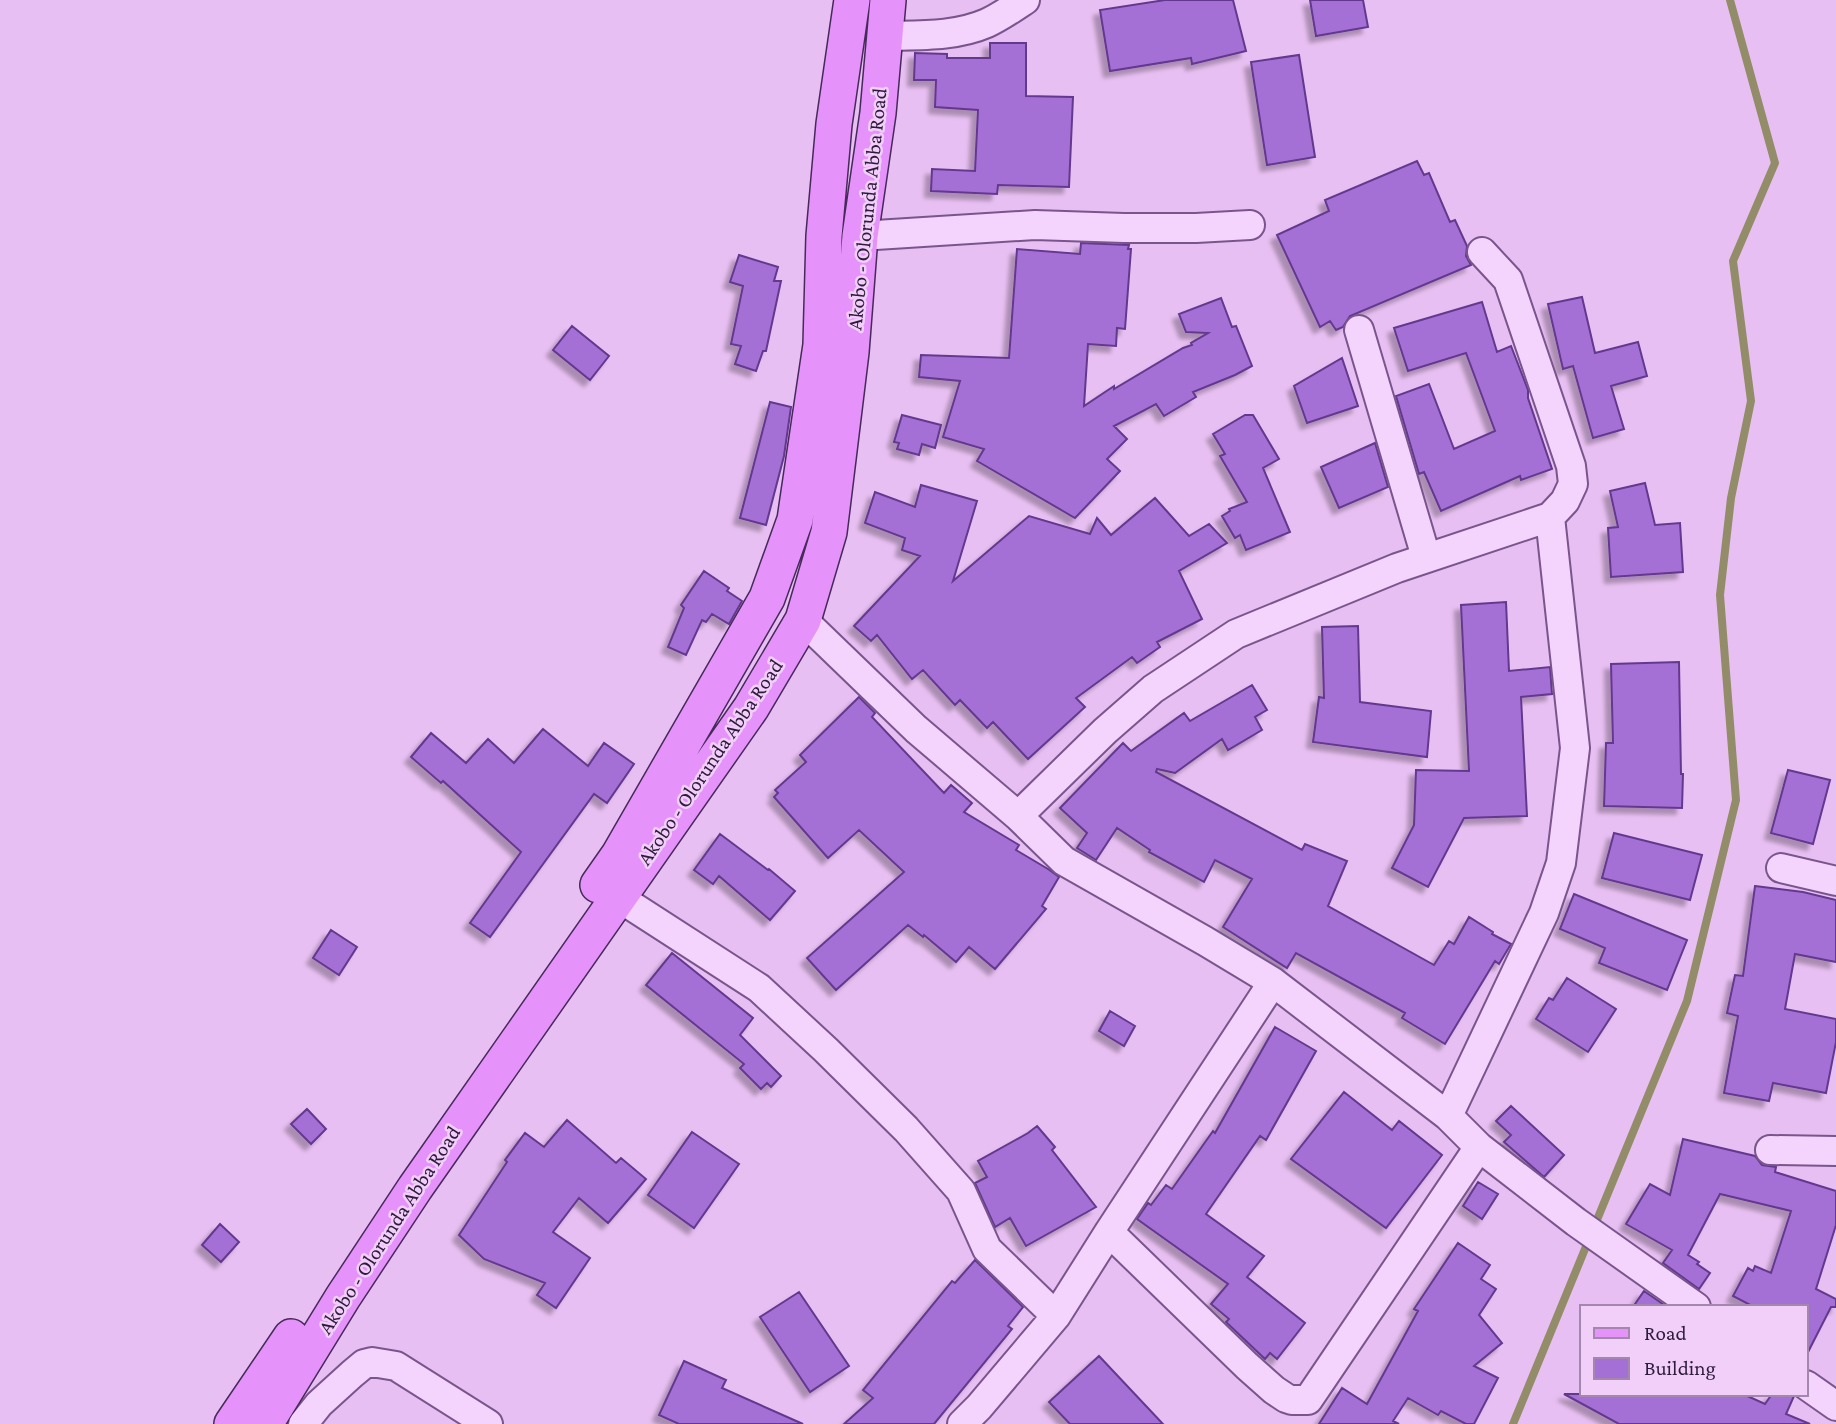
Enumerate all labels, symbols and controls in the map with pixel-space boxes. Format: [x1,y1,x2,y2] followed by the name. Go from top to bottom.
[842,87,892,331] street label: Akobo - Olorunda Abba Road
[632,654,788,870] street label: Akobo - Olorunda Abba Road
[313,1121,465,1339] street label: Akobo - Olorunda Abba Road
[1580,1305,1808,1396] legend
[1644,1321,1687,1345] text: Road
[1644,1356,1716,1380] text: Building

